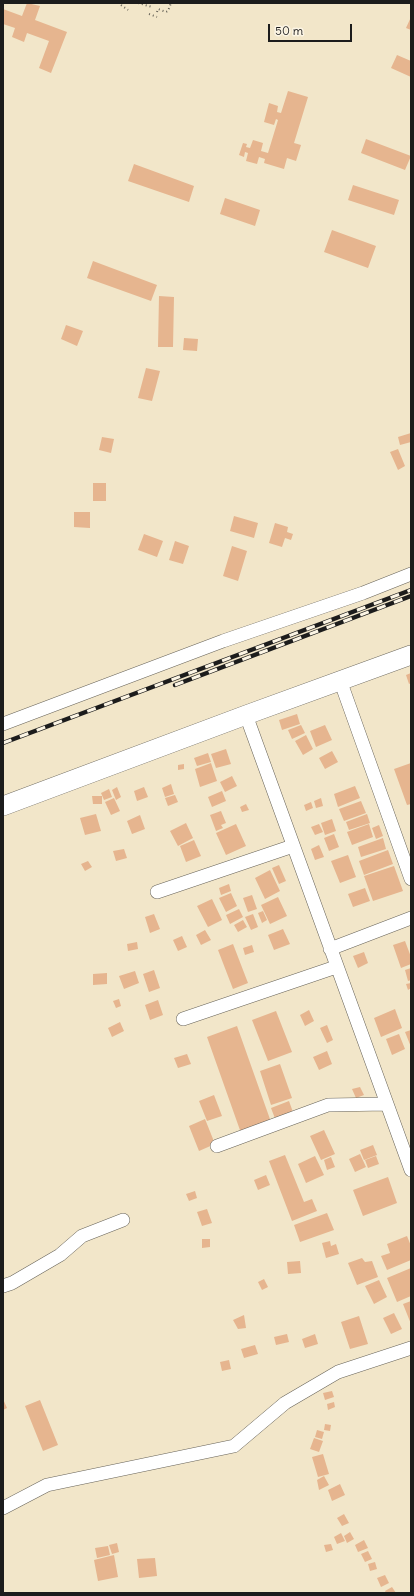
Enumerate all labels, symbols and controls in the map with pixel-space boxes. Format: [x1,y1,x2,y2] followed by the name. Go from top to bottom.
[270,16,354,42] scale bar
[275,23,303,38] text: 50 m

